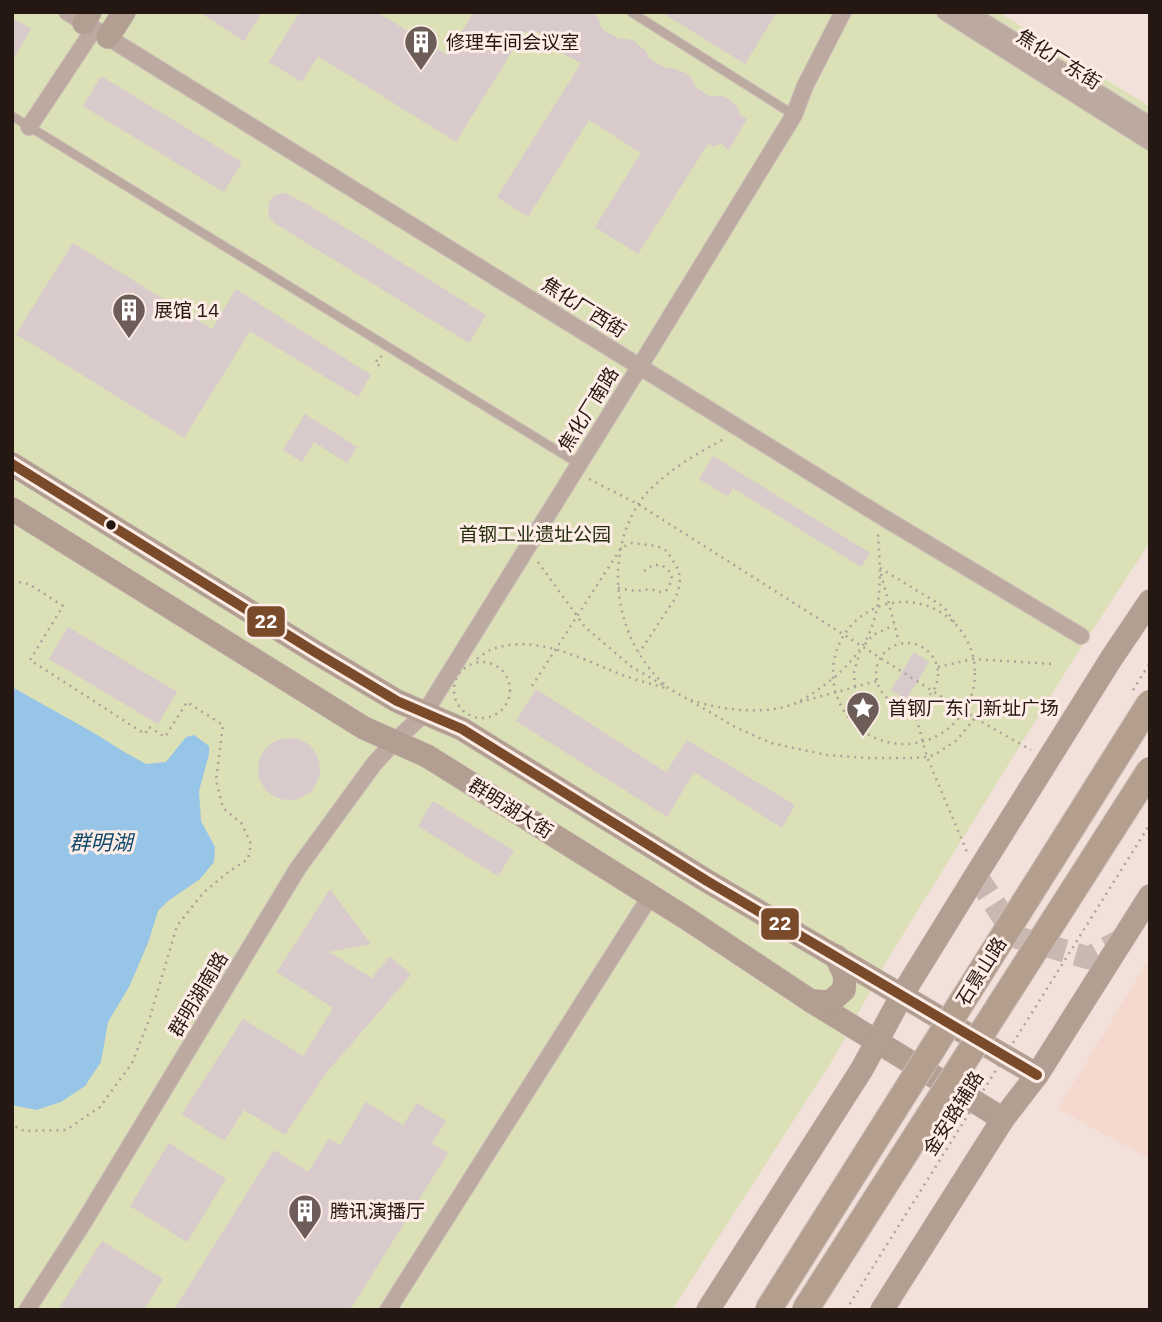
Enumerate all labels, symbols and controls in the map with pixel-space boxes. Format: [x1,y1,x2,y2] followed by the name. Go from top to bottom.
[402,23,440,72] building icon: 修理车间会议室
[1012,24,1106,94] street label: 焦化厂东街
[446,30,579,54] place label: 修理车间会议室
[537,272,631,342] street label: 焦化厂西街
[110,291,148,340] building icon: 展馆 14
[154,298,219,322] place label: 展馆 14
[553,362,623,456] street label: 焦化厂南路
[104,518,118,532] unlabelled marker
[459,522,611,546] park label: 首钢工业遗址公园
[246,605,286,638] line badge: 22
[255,609,277,633] text: 22
[844,689,882,738] place icon: 首钢厂东门新址广场
[888,696,1059,720] place label: 首钢厂东门新址广场
[464,773,558,843] street label: 群明湖大街
[70,828,135,856] water label: 群明湖
[760,907,800,941] line badge: 22
[769,911,791,935] text: 22
[951,932,1011,1010] street label: 石景山路
[163,947,233,1041] street label: 群明湖南路
[918,1066,988,1160] street label: 金安路辅路
[286,1192,324,1241] building icon: 腾讯演播厅
[330,1199,425,1223] place label: 腾讯演播厅

